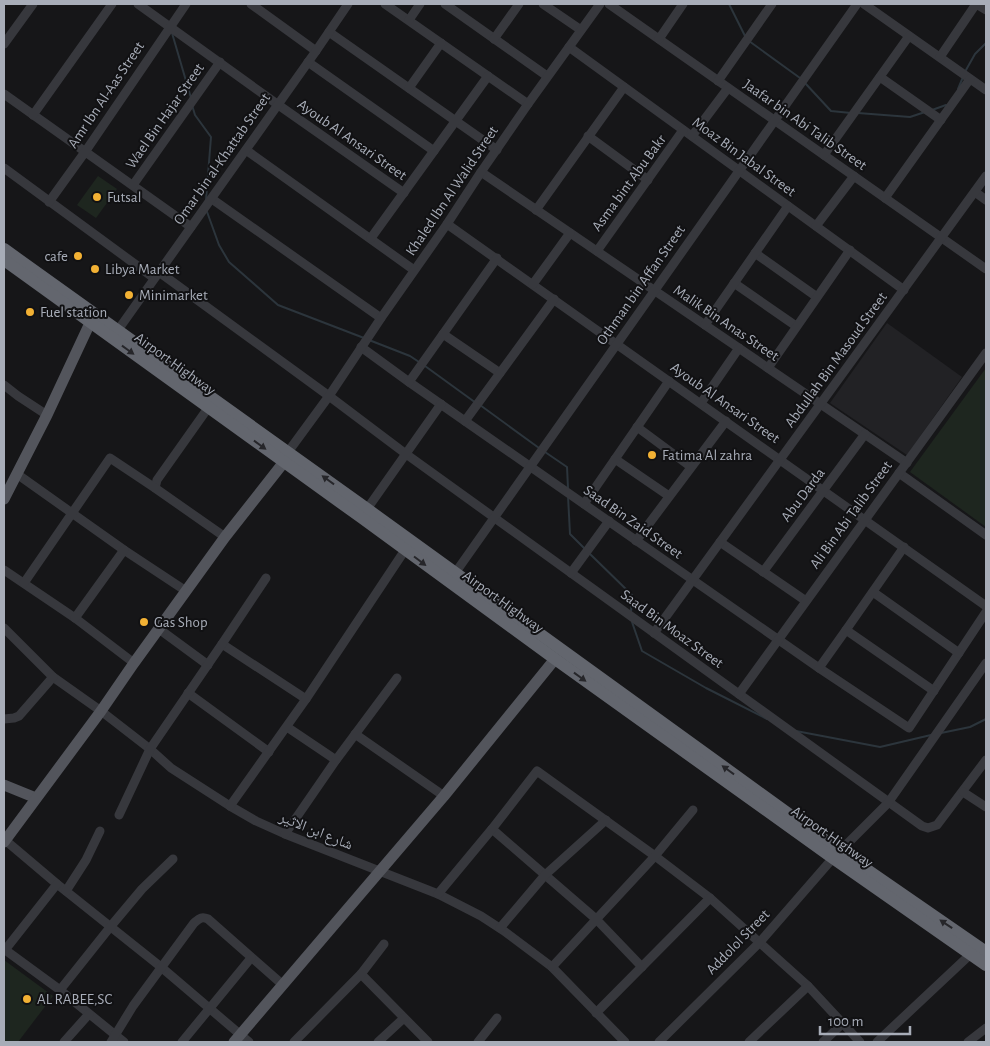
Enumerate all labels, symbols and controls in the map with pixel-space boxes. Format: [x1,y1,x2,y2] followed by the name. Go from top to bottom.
[65,39,147,151] street label: Amr Ibn Al-Aas Street
[123,60,207,171] street label: Wael Bin Hajar Street
[741,77,870,173] street label: Jaafar bin Abi Talib Street
[171,90,273,228] street label: Omar bin al-Khattab Street
[295,97,410,183] street label: Ayoub Al Ansari Street
[690,115,799,200] street label: Moaz Bin Jabal Street
[403,123,501,259] street label: Khaled Ibn Al Walid Street
[589,132,669,234] street label: Asma bint Abu Bakr
[107,190,141,205] place label: Futsal
[91,191,103,203] marker: Futsal
[594,222,688,348] street label: Othman bin Affan Street
[44,249,68,264] place label: cafe
[72,250,84,262] marker: cafe
[105,262,180,277] place label: Libya Market
[89,263,101,275] marker: Libya Market
[671,282,782,364] street label: Malik Bin Anas Street
[139,288,208,303] place label: Minimarket
[123,289,135,301] marker: Minimarket
[782,289,890,430] street label: Abdullah Bin Masoud Street
[40,305,107,320] place label: Fuel station
[24,306,36,318] marker: Fuel station
[132,330,219,399] street label: Airport Highway
[121,345,135,355] one-way arrow
[668,360,783,446] street label: Ayoub Al Ansari Street
[254,440,267,450] one-way arrow
[662,448,752,463] place label: Fatima Al zahra
[646,449,658,461] marker: Fatima Al zahra
[807,458,895,572] street label: Ali Bin Abi Talib Street
[778,465,828,524] street label: Abu Darda
[321,475,335,485] one-way arrow
[581,482,685,562] street label: Saad Bin Zaid Street
[413,556,427,566] one-way arrow
[460,568,547,637] street label: Airport Highway
[618,587,726,671] street label: Saad Bin Moaz Street
[154,615,208,630] place label: Gas Shop
[138,616,150,628] marker: Gas Shop
[573,672,587,682] one-way arrow
[721,765,734,775] one-way arrow
[788,803,876,871] street label: Airport Highway
[275,809,355,854] street label: شارع ابن الاثير
[703,906,773,977] street label: Addolol Street
[939,920,953,929] one-way arrow
[37,992,112,1007] place label: AL RABEE,SC
[21,993,33,1005] marker: AL RABEE,SC
[820,1004,910,1036] scale bar
[828,1014,863,1029] text: 100 m

